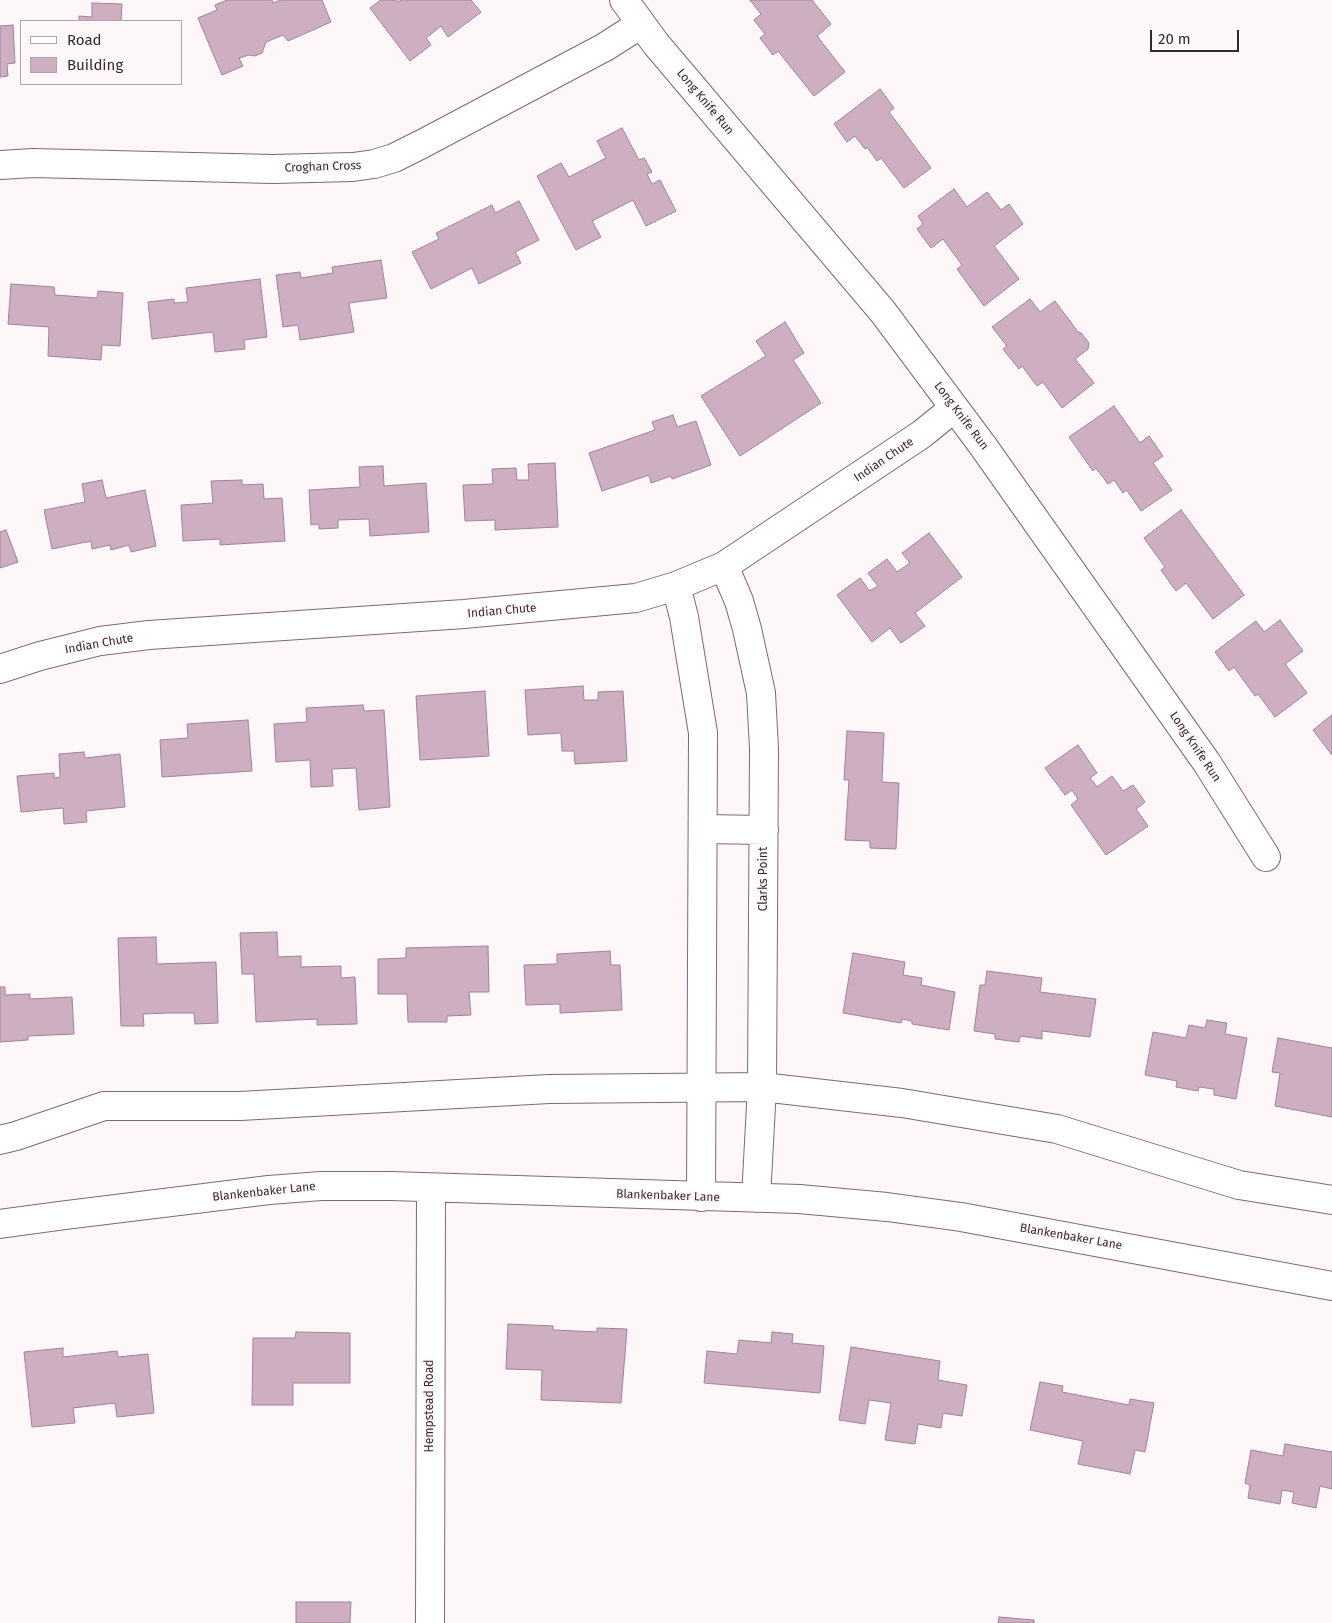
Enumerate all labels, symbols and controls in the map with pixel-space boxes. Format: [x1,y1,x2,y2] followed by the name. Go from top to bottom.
[20,20,182,85] legend
[1152,20,1241,52] scale bar
[1158,30,1191,48] text: 20 m
[67,31,102,49] text: Road
[67,56,123,74] text: Building
[673,66,737,138] street label: Long Knife Run
[284,158,362,176] street label: Croghan Cross
[931,379,991,453] street label: Long Knife Run
[851,435,917,485] street label: Indian Chute
[467,601,537,621] street label: Indian Chute
[64,631,134,657] street label: Indian Chute
[1166,709,1224,785] street label: Long Knife Run
[757,847,771,911] street label: Clarks Point
[212,1179,316,1205] street label: Blankenbaker Lane
[616,1187,720,1205] street label: Blankenbaker Lane
[1019,1221,1123,1253] street label: Blankenbaker Lane
[423,1360,437,1452] street label: Hempstead Road

